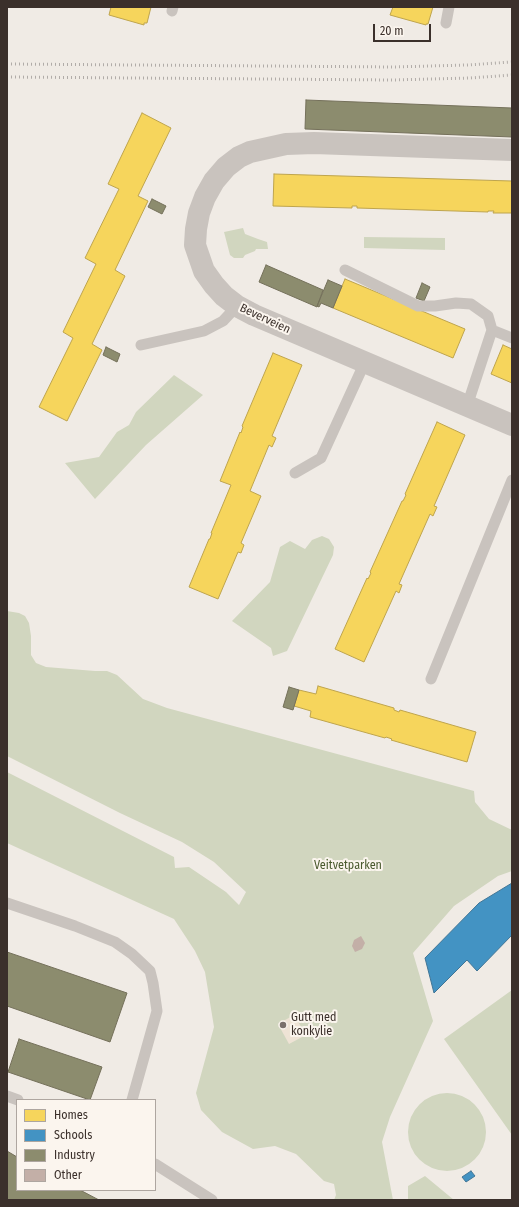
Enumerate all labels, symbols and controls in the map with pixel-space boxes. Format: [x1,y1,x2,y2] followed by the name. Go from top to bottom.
[375,16,433,42] scale bar
[380,24,404,38] text: 20 m
[237,301,293,337] street label: Beverveien
[314,859,382,873] park label: Veitvetparken
[291,1011,336,1039] place label: Gutt med konkylie
[278,1020,288,1030] marker: Gutt med konkylie
[16,1099,156,1191] legend
[54,1108,88,1122] text: Homes
[54,1128,92,1142] text: Schools
[54,1148,95,1162] text: Industry
[54,1168,82,1182] text: Other

